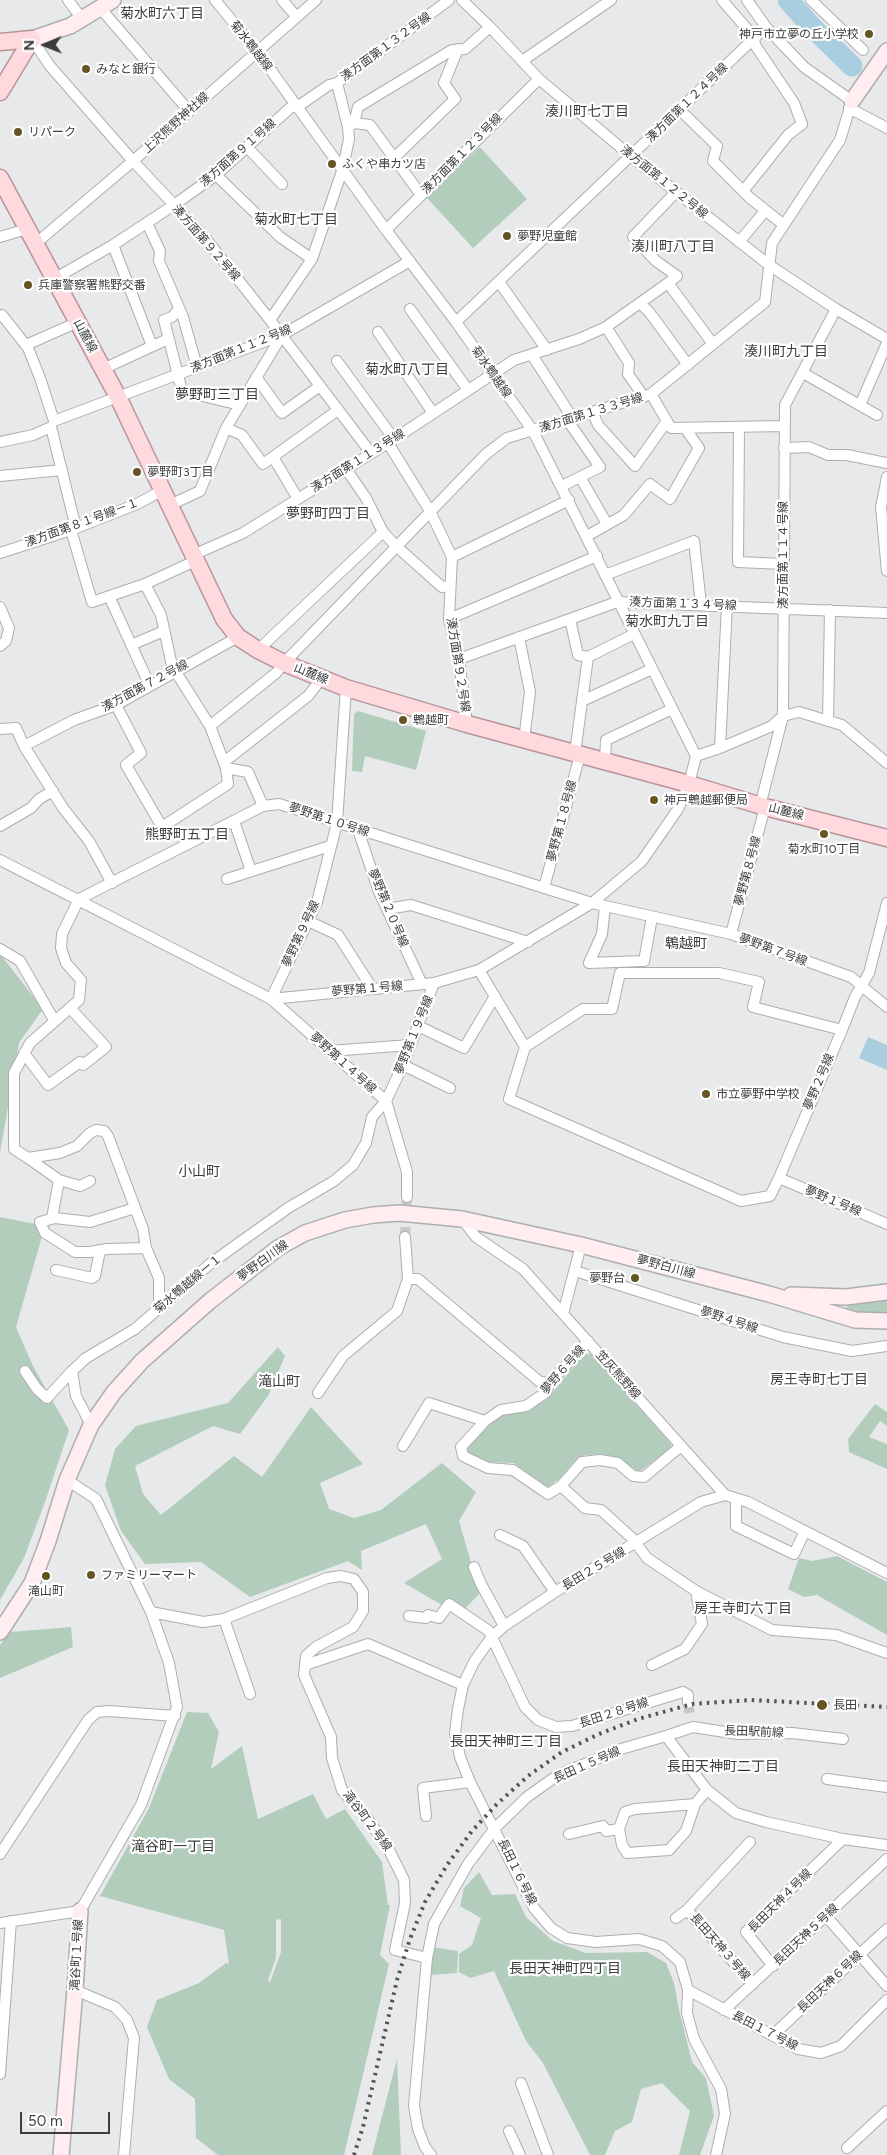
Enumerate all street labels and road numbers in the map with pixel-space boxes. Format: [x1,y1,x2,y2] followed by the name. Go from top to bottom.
[338,9,434,85] street label: 湊方面第１３２号線
[227,18,275,74] street label: 菊水鵯越線
[643,60,731,146] street label: 湊方面第１２４号線
[140,90,212,156] street label: 上沢熊野神社線
[419,111,505,197] street label: 湊方面第１２３号線
[197,116,279,190] street label: 湊方面第９１号線
[618,142,710,222] street label: 湊方面第１２２号線
[169,202,243,284] street label: 湊方面第９２号線
[70,317,100,355] street label: 山麓線
[188,322,294,376] street label: 湊方面第１１２号線
[468,343,514,401] street label: 菊水鵯越線
[537,390,645,436] street label: 湊方面第１３３号線
[308,426,408,496] street label: 湊方面第１１３号線
[23,496,141,550] street label: 湊方面第８１号線－１
[776,501,790,609] street label: 湊方面第１１４号線
[629,595,737,613] street label: 湊方面第１３４号線
[443,616,473,714] street label: 湊方面第９２号線
[99,657,191,715] street label: 湊方面第７２号線
[292,661,330,687] street label: 山麓線
[544,779,580,863] street label: 夢野第１８号線
[287,800,371,840] street label: 夢野第１０号線
[767,801,805,823] street label: 山麓線
[732,834,764,908] street label: 夢野第８号線
[365,867,411,949] street label: 夢野第２０号線
[279,898,323,970] street label: 夢野第９号線
[737,931,809,969] street label: 夢野第７号線
[331,979,403,999] street label: 夢野第１号線
[392,993,436,1077] street label: 夢野第１９号線
[307,1030,379,1096] street label: 夢野第１４号線
[801,1052,837,1112] street label: 夢野２号線
[803,1183,863,1219] street label: 夢野１号線
[234,1238,292,1284] street label: 夢野白川線
[151,1251,225,1317] street label: 菊水鵯越線ー１
[635,1252,697,1282] street label: 夢野白川線
[698,1304,760,1336] street label: 夢野４号線
[538,1343,588,1397] street label: 夢野６号線
[593,1348,643,1402] street label: 笠灰熊野線
[559,1544,629,1594] street label: 長田２５号線
[578,1695,650,1731] street label: 長田２８号線
[724,1724,784,1740] street label: 長田駅前線
[551,1744,623,1786] street label: 長田１５号線
[340,1788,394,1854] street label: 滝谷町２号線
[495,1836,539,1908] street label: 長田１６号線
[745,1866,815,1936] street label: 長田天神４号線
[770,1901,842,1969] street label: 長田天神５号線
[687,1911,753,1983] street label: 長田天神３号線
[68,1919,86,1991] street label: 滝谷町１号線
[794,1948,866,2016] street label: 長田天神６号線
[730,2008,800,2054] street label: 長田１７号線

